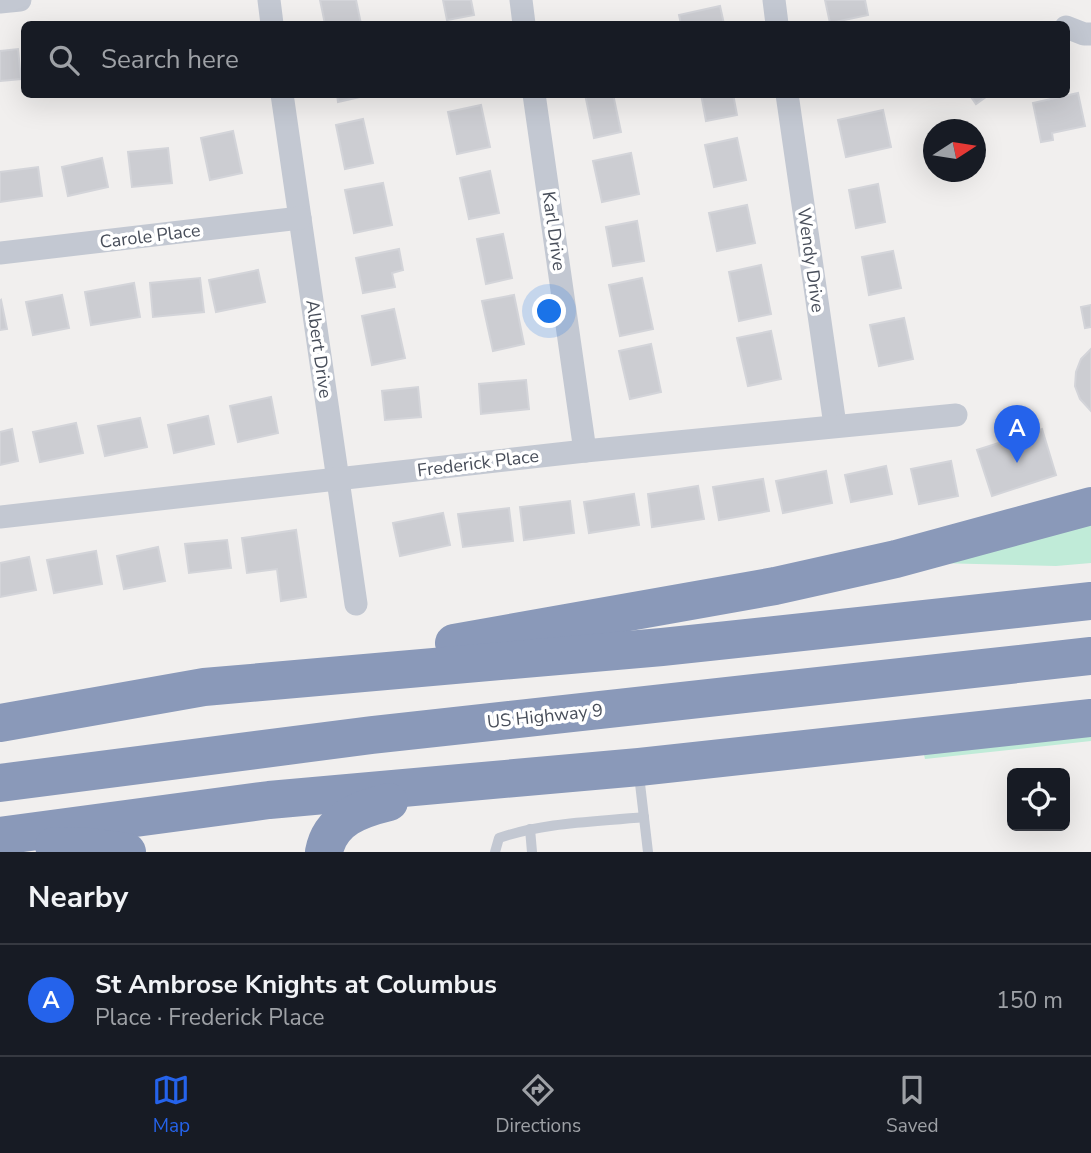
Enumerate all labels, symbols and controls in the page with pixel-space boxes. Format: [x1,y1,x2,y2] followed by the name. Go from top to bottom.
[21,21,1070,98] search box
[45,41,83,79] icon: search
[101,42,239,77] text: Search here
[923,119,986,182] north arrow
[537,190,571,272] street label: Karl Drive
[792,206,830,314] street label: Wendy Drive
[98,218,202,254] street label: Carole Place
[532,294,566,328] your location
[300,298,338,400] street label: Albert Drive
[994,405,1040,463] pin: A
[416,444,540,482] street label: Frederick Place
[486,698,604,734] street label: US Highway 9
[1007,768,1070,831] map controls
[1007,768,1070,831] button: locate
[28,877,128,918] text: Nearby
[95,967,497,1002] text: St Ambrose Knights at Columbus
[42,985,60,1016] text: A
[996,985,1063,1016] text: 150 m
[95,1002,324,1033] text: Place · Frederick Place
[152,1071,190,1139] tab: Map
[495,1071,581,1139] tab: Directions
[886,1071,939,1139] tab: Saved

